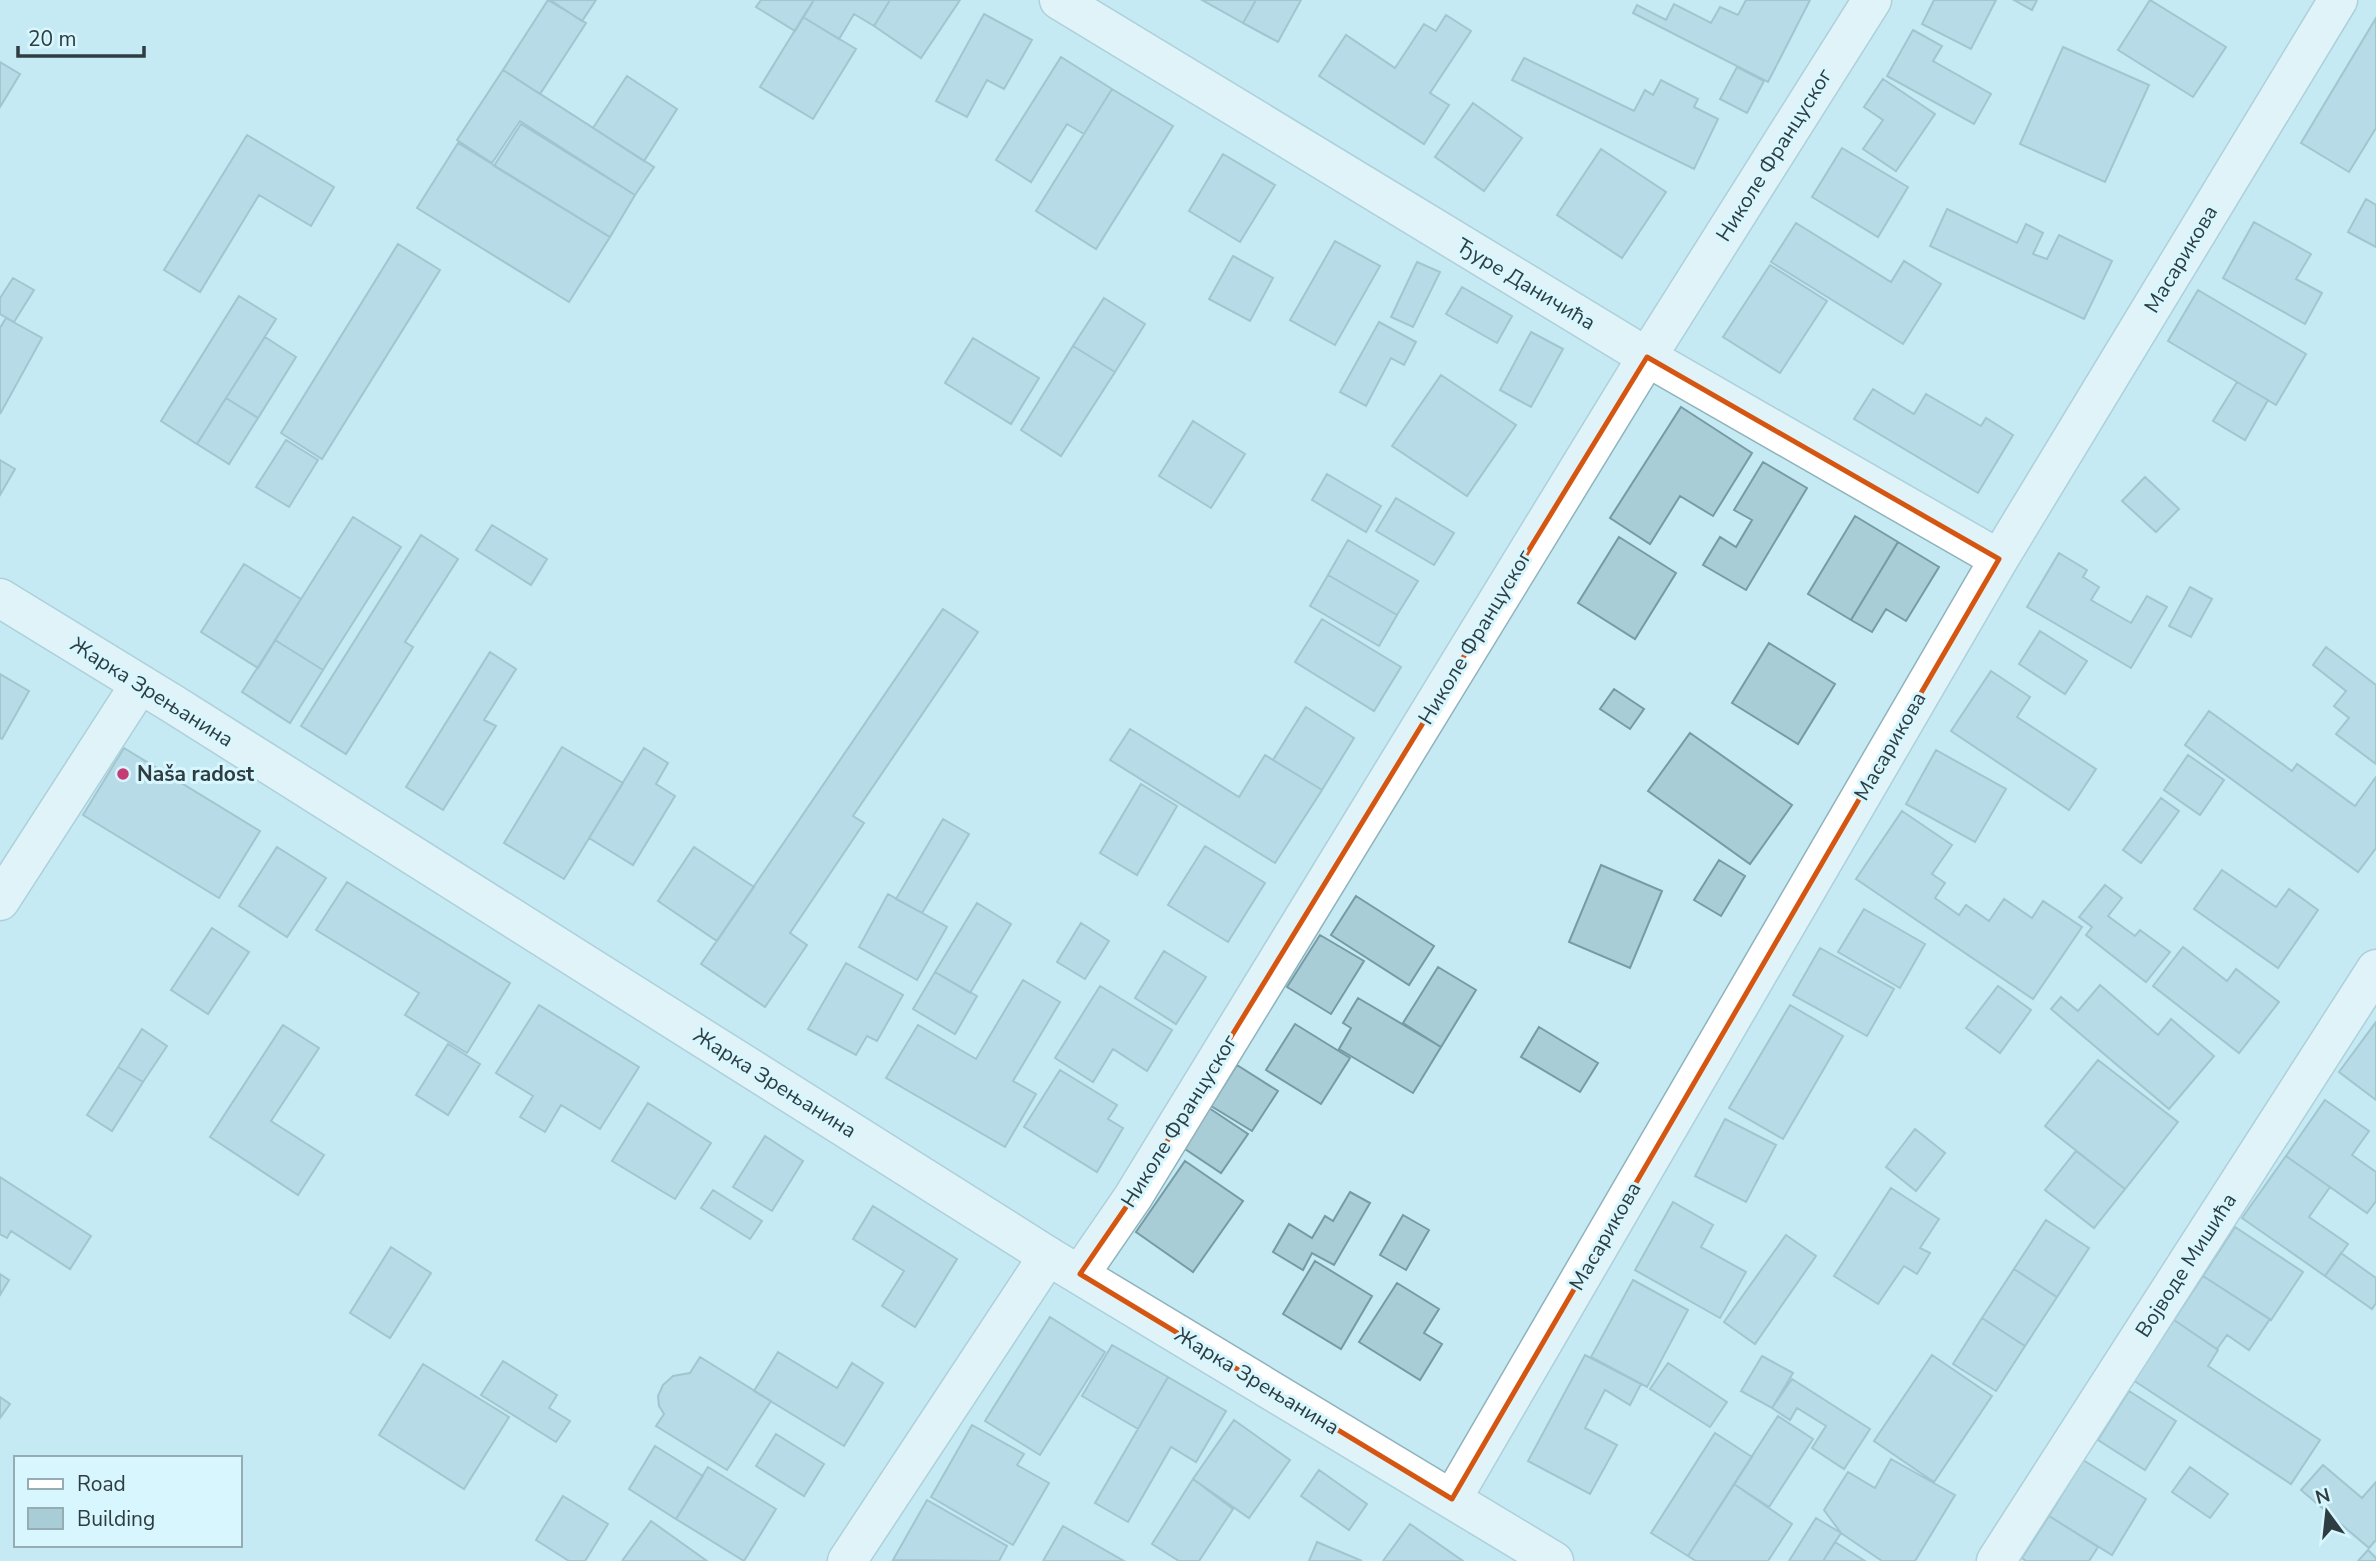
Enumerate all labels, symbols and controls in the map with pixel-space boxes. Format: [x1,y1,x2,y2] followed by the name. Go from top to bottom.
[18,14,144,58] scale bar
[28,25,77,53] text: 20 m
[1709,63,1839,247] street label: Николе Француског
[2138,200,2224,318] street label: Масарикова
[1451,231,1601,337] street label: Ђуре Даничића
[1412,544,1538,730] street label: Николе Француског
[65,631,239,753] street label: Жарка Зрењанина
[1848,687,1932,805] street label: Масарикова
[137,760,255,788] place label: Naša radost
[115,766,131,782] marker: Naša radost
[688,1022,862,1144] street label: Жарка Зрењанина
[1114,1029,1244,1213] street label: Николе Француског
[1563,1177,1647,1295] street label: Масарикова
[2129,1188,2243,1342] street label: Војводе Мишића
[1170,1321,1344,1441] street label: Жарка Зрењанина
[14,1456,242,1547] legend
[77,1470,126,1498] text: Road
[2292,1477,2362,1547] north arrow
[2313,1482,2333,1511] text: N
[77,1505,155,1533] text: Building

